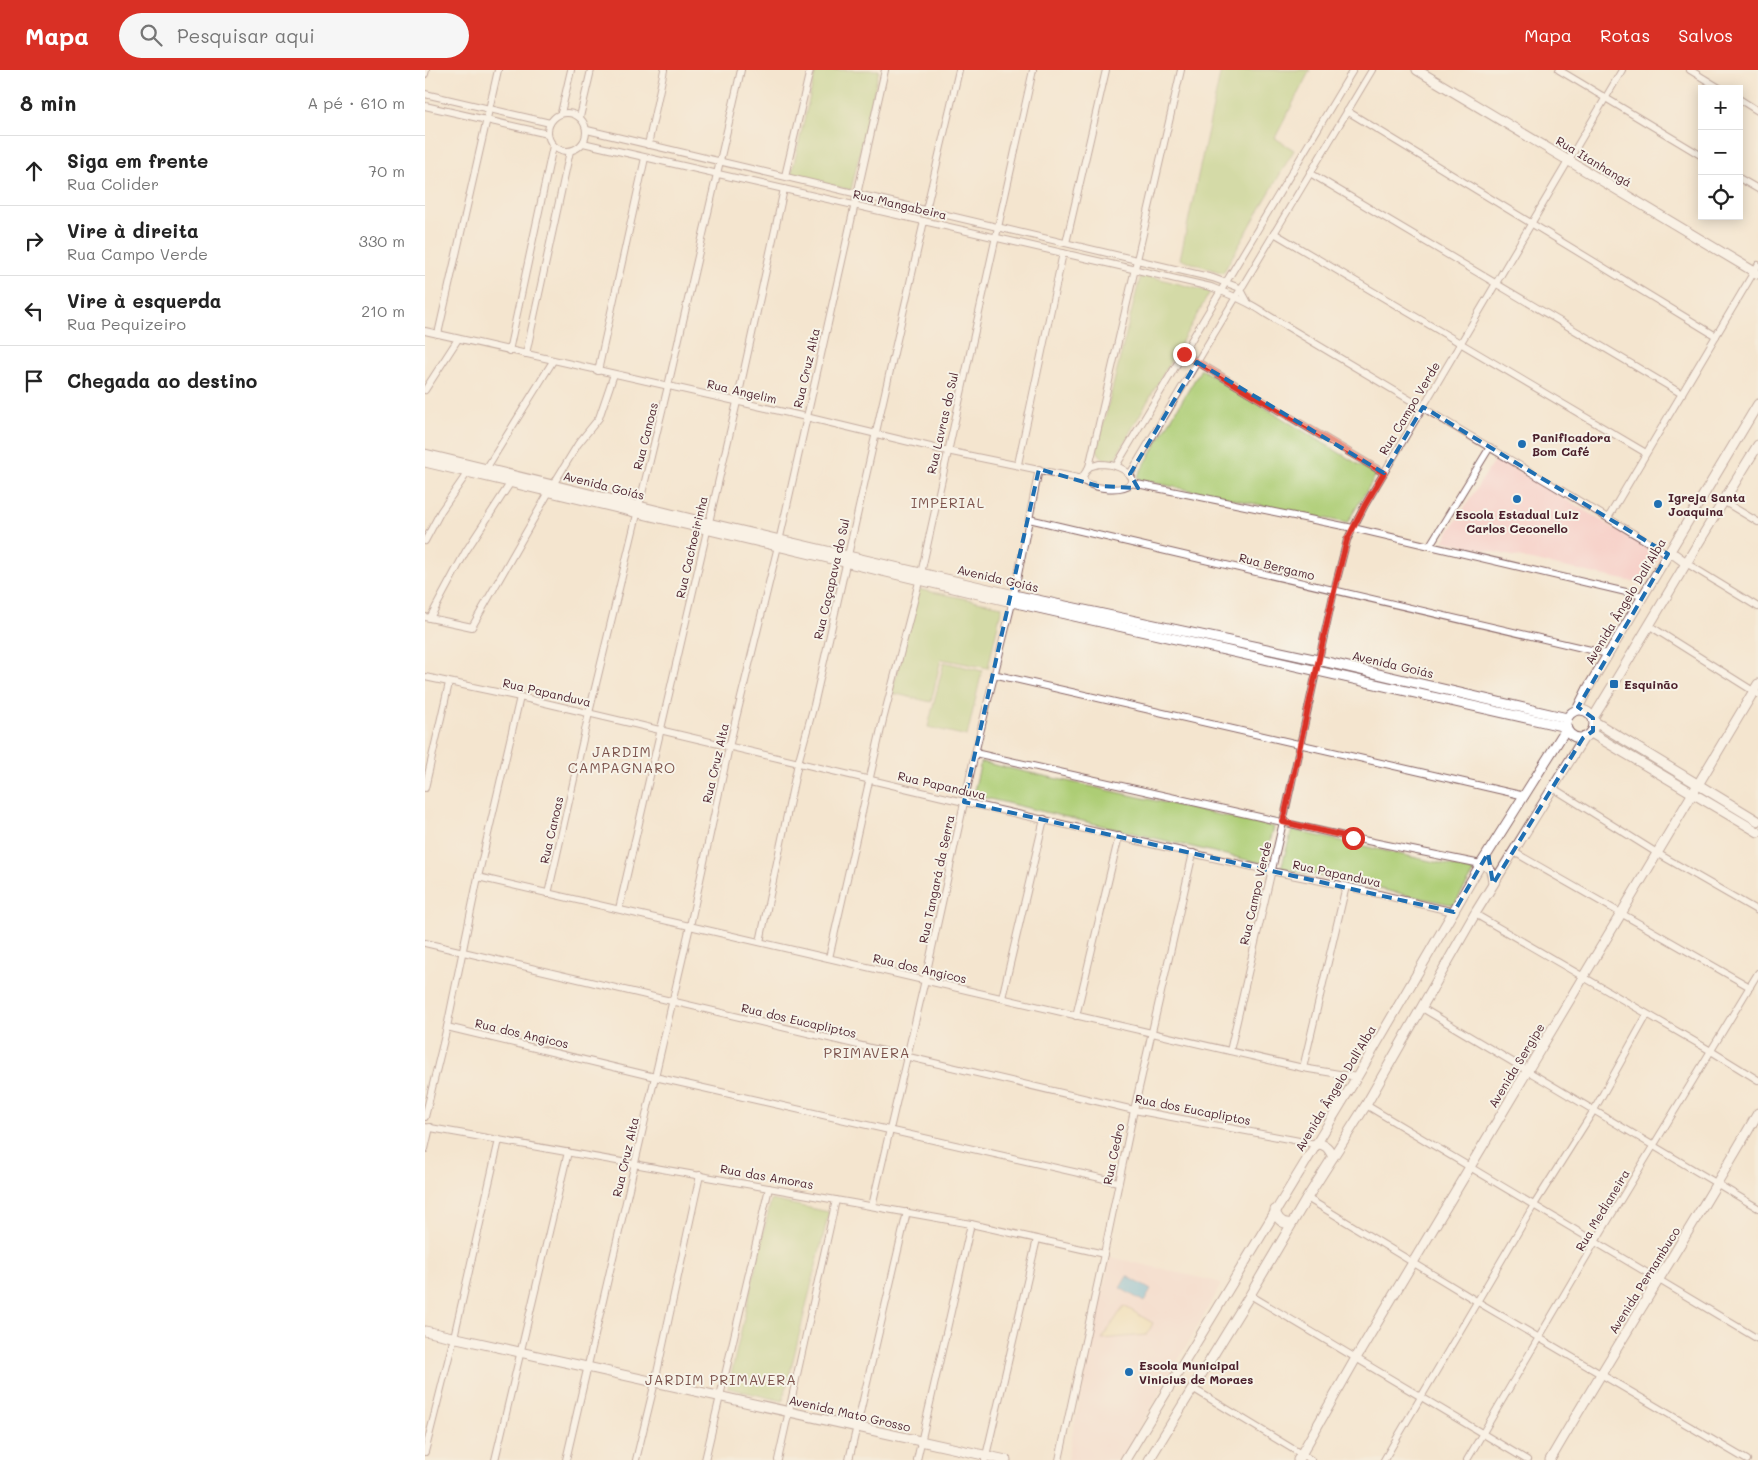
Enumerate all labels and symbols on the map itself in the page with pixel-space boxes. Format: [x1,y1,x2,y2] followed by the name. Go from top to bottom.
[1553,132,1635,190] street label: Rua Itanhangá
[851,185,949,223] street label: Rua Mangabeira
[789,327,823,409] street label: Rua Cruz Alta
[1173,343,1196,366] route end
[1375,359,1443,457] street label: Rua Campo Verde
[923,371,961,475] street label: Rua Lavras do Sul
[706,375,778,407] street label: Rua Angelim
[629,401,661,471] street label: Rua Canoas
[1532,429,1611,459] place label: Panificadora Bom Café
[1516,438,1528,450] marker: Panificadora Bom Café
[562,467,646,503] street label: Avenida Goiás
[1668,489,1745,519] place label: Igreja Santa Joaquina
[911,493,985,512] district label: IMPERIAL
[1511,493,1523,505] marker: Escola Estadual Luiz Carlos Ceconello
[671,494,711,600] street label: Rua Cachoeirinha
[1652,498,1664,510] marker: Igreja Santa Joaquina
[1455,506,1579,536] place label: Escola Estadual Luiz Carlos Ceconello
[809,517,853,641] street label: Rua Caçapava do Sul
[1581,535,1669,667] street label: Avenida Ângelo Dall'Alba
[1237,549,1317,583] street label: Rua Bergamo
[956,561,1040,595] street label: Avenida Goiás
[1351,647,1435,681] street label: Avenida Goiás
[501,674,593,710] street label: Rua Papanduva
[1624,676,1678,692] place label: Esquinão
[1608,678,1620,690] marker: Esquinão
[698,722,732,804] street label: Rua Cruz Alta
[568,742,676,777] district label: JARDIM CAMPAGNARO
[896,767,988,803] street label: Rua Papanduva
[535,795,567,865] street label: Rua Canoas
[915,813,957,945] street label: Rua Tangará da Serra
[1342,827,1365,850] route start
[1235,840,1275,946] street label: Rua Campo Verde
[1291,856,1383,890] street label: Rua Papanduva
[872,949,969,987] street label: Rua dos Angicos
[740,999,858,1041] street label: Rua dos Eucapliptos
[474,1014,571,1052] street label: Rua dos Angicos
[1484,1020,1548,1110] street label: Avenida Sergipe
[1291,1022,1379,1154] street label: Avenida Ângelo Dall'Alba
[823,1043,911,1062] district label: PRIMAVERA
[1134,1090,1252,1128] street label: Rua dos Eucapliptos
[608,1116,642,1198] street label: Rua Cruz Alta
[1099,1122,1127,1186] street label: Rua Cedro
[719,1160,815,1192] street label: Rua das Amoras
[1571,1166,1633,1254] street label: Rua Medianeira
[1605,1224,1683,1336] street label: Avenida Pernambuco
[1139,1357,1253,1387] place label: Escola Municipal Vinicius de Moraes
[1123,1366,1135,1378] marker: Escola Municipal Vinicius de Moraes
[645,1370,797,1389] district label: JARDIM PRIMAVERA
[788,1391,912,1435] street label: Avenida Mato Grosso

